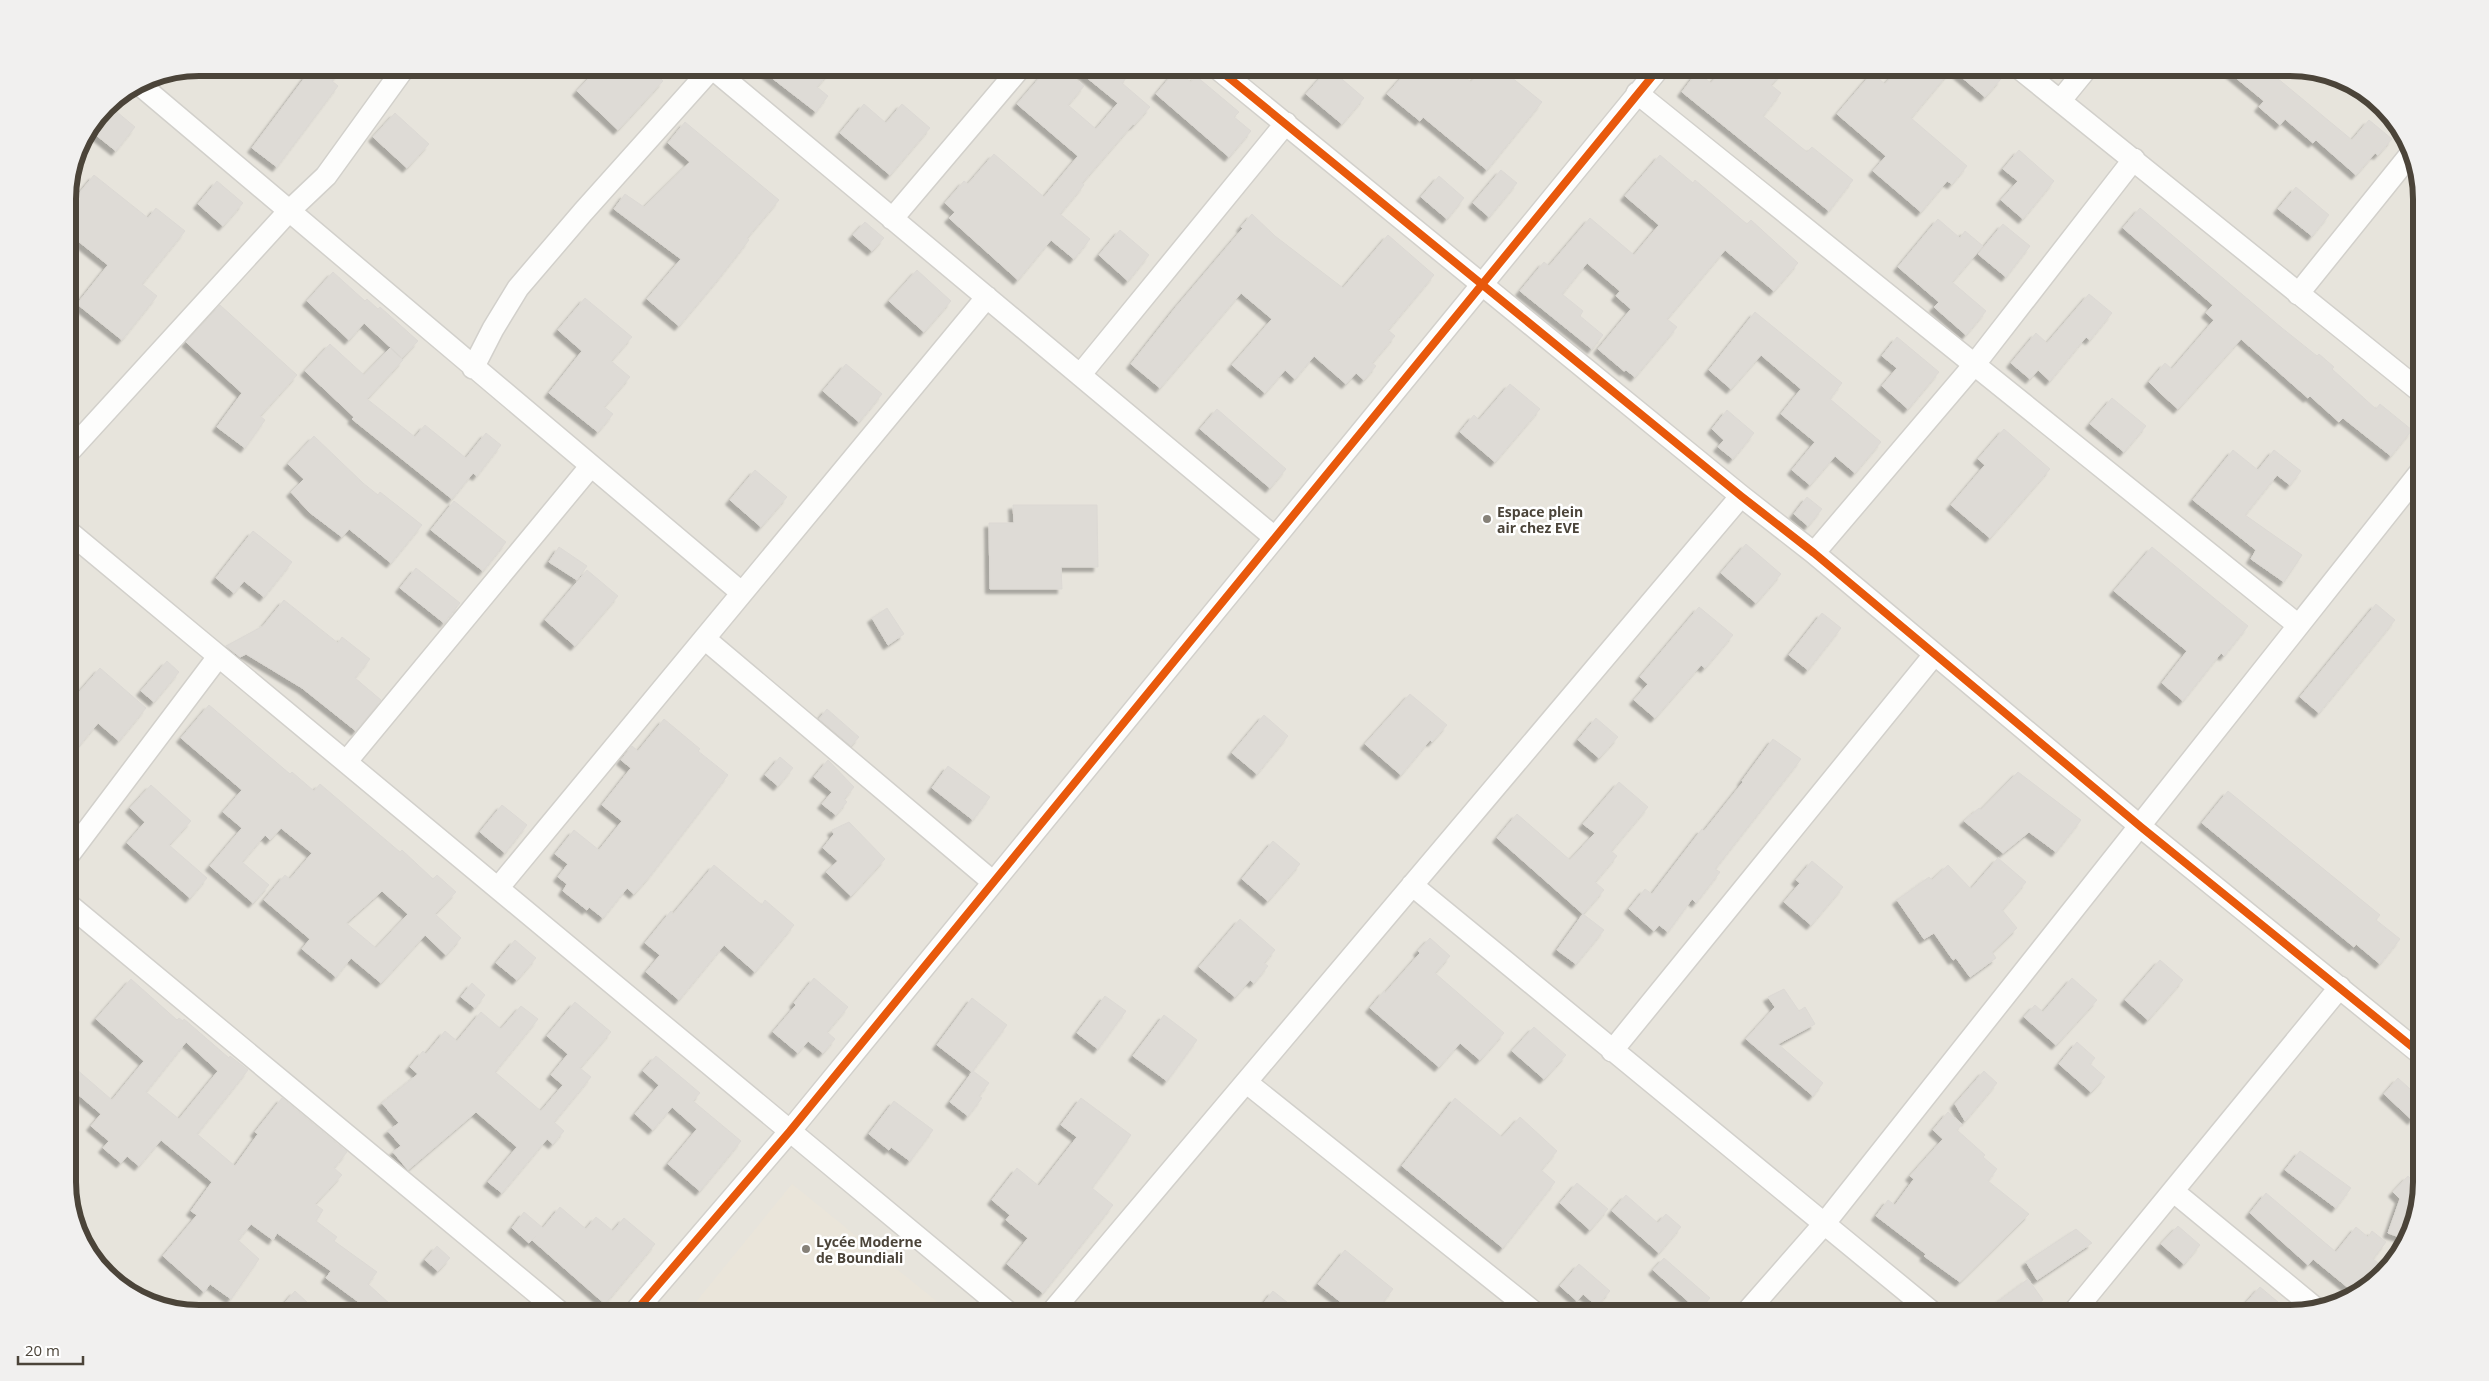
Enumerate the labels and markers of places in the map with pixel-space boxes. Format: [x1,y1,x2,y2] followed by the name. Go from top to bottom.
[1497,502,1583,537] place label: Espace plein air chez EVE
[1481,513,1493,525] marker: Espace plein air chez EVE
[816,1232,922,1267] place label: Lycée Moderne de Boundiali
[800,1243,812,1255] marker: Lycée Moderne de Boundiali

